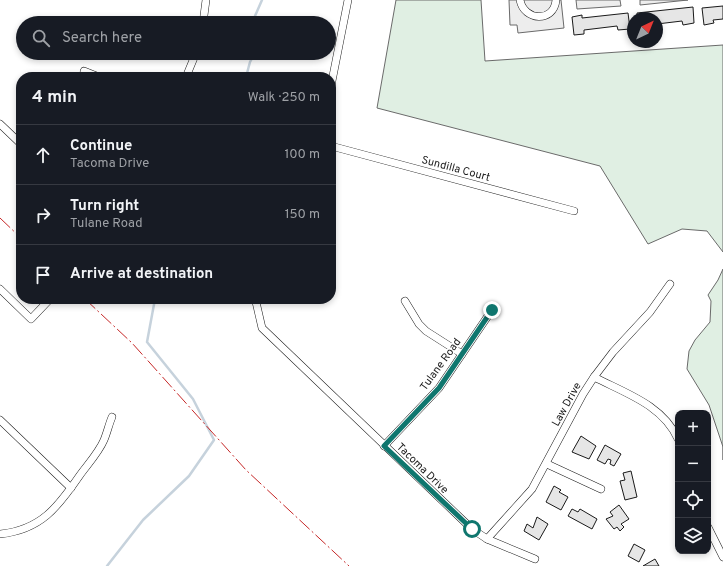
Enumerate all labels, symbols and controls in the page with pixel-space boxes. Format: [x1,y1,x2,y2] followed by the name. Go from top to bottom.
[627,12,663,48] north arrow
[16,16,336,60] search box
[30,27,52,49] icon: search
[62,29,142,48] text: Search here
[32,87,77,109] text: 4 min
[248,90,320,106] text: Walk · 250 m
[70,137,132,156] text: Continue
[32,144,54,166] icon: ahead
[284,147,320,163] text: 100 m
[420,153,492,185] street label: Sundilla Court
[70,156,149,172] text: Tacoma Drive
[70,197,139,216] text: Turn right
[32,204,54,226] icon: right
[285,207,320,223] text: 150 m
[70,216,142,232] text: Tulane Road
[32,264,54,286] icon: arrive
[70,265,213,284] text: Arrive at destination
[483,301,501,319] route end
[417,336,464,394] street label: Tulane Road
[549,380,585,429] street label: Law Drive
[675,410,711,554] map controls
[675,410,711,446] button: +
[393,440,451,497] street label: Tacoma Drive
[675,446,711,482] button: −
[675,482,711,518] button: locate
[675,518,711,554] button: layers
[463,520,481,538] route start

